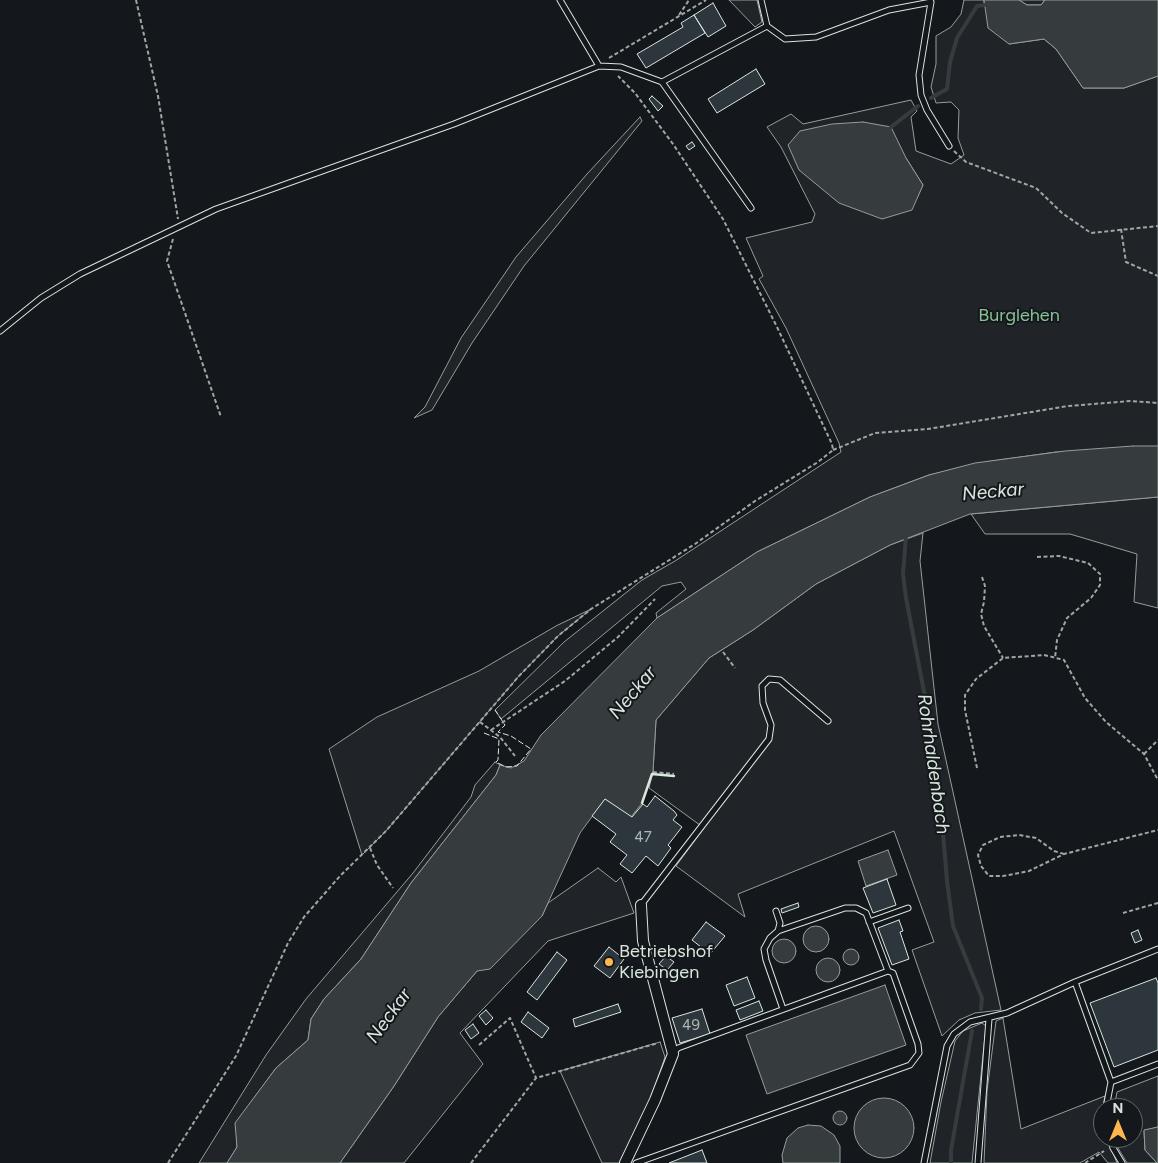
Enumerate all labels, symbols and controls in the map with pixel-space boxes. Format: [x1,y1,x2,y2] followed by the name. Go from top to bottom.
[978,305,1060,327] park label: Burglehen
[961,478,1025,506] water label: Neckar
[604,662,662,724] water label: Neckar
[912,692,954,836] water label: Rohrhaldenbach
[634,829,652,847] house number: 47
[619,941,713,984] place label: Betriebshof Kiebingen
[603,956,615,968] marker: Betriebshof Kiebingen
[362,984,416,1048] water label: Neckar
[682,1017,700,1035] house number: 49
[1093,1098,1143,1148] north arrow
[1113,1100,1123,1117] text: N

